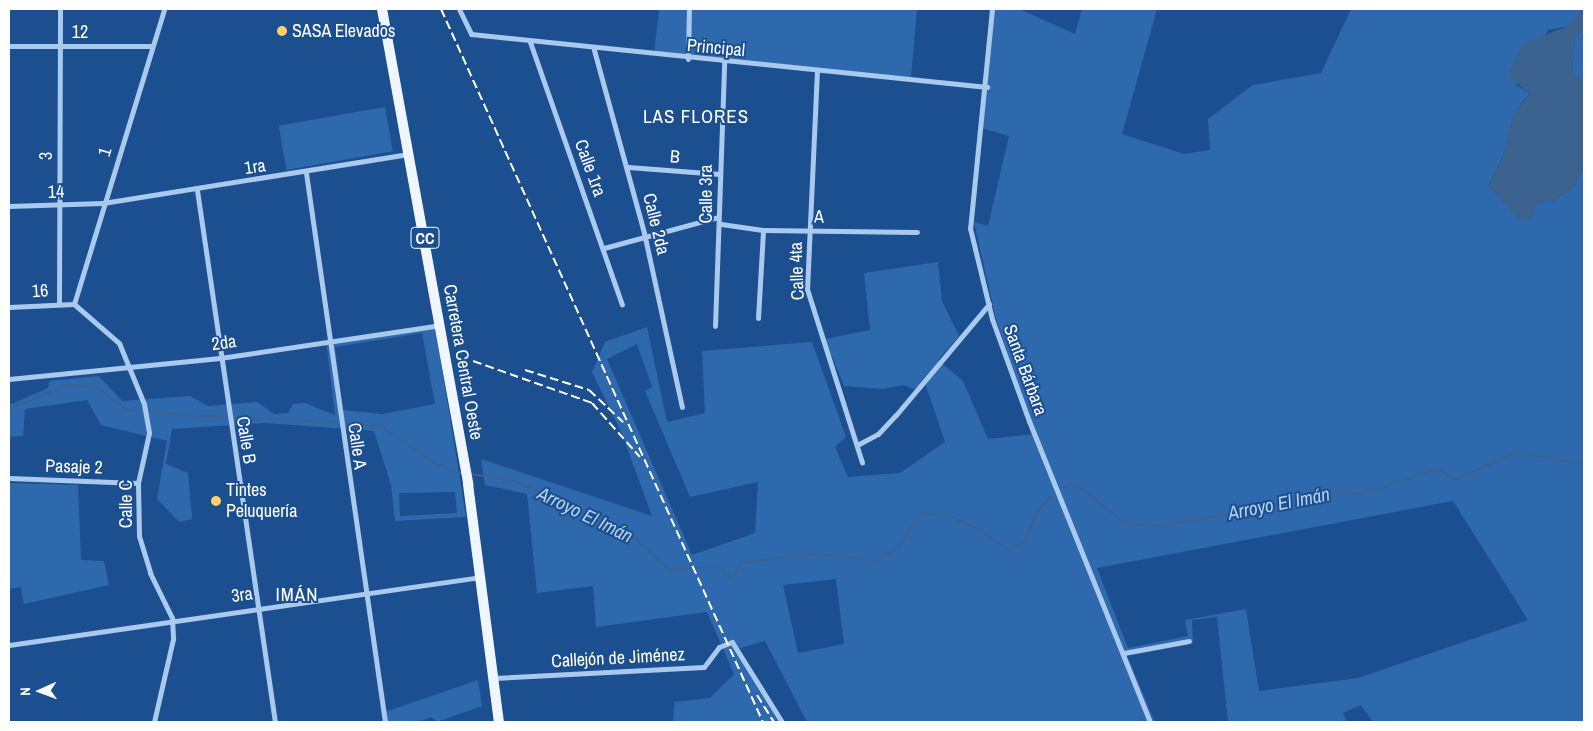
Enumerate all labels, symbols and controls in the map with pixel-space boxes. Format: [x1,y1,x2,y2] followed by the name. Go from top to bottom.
[292,20,396,42] place label: SASA Elevados
[72,21,88,43] street label: 12
[276,25,288,37] marker: SASA Elevados
[686,35,746,61] street label: Principal
[642,106,750,128] district label: LAS FLORES
[570,137,610,199] street label: Calle 1ra
[93,145,117,159] street label: 1
[669,146,681,168] street label: B
[35,152,57,160] street label: 3
[243,155,267,179] street label: 1ra
[695,164,717,224] street label: Calle 3ra
[47,181,65,203] street label: 14
[638,191,674,257] street label: Calle 2da
[814,206,824,228] street label: A
[410,224,440,252] road number: CC
[785,242,809,300] street label: Calle 4ta
[31,280,49,302] street label: 16
[439,283,487,441] street label: Carretera Central Oeste
[999,322,1051,418] street label: Santa Bárbara
[210,331,238,355] street label: 2da
[232,415,260,465] street label: Calle B
[343,421,371,471] street label: Calle A
[45,455,103,479] street label: Pasaje 2
[115,480,137,528] street label: Calle C
[226,480,297,522] place label: Tintes Peluquería
[534,482,636,548] water label: Arroyo El Imán
[1226,483,1332,525] water label: Arroyo El Imán
[210,495,222,507] marker: Tintes Peluquería
[230,583,254,607] street label: 3ra
[275,584,319,606] district label: IMÁN
[551,644,685,672] street label: Callejón de Jiménez
[15,666,65,716] north arrow
[16,687,34,696] text: N

